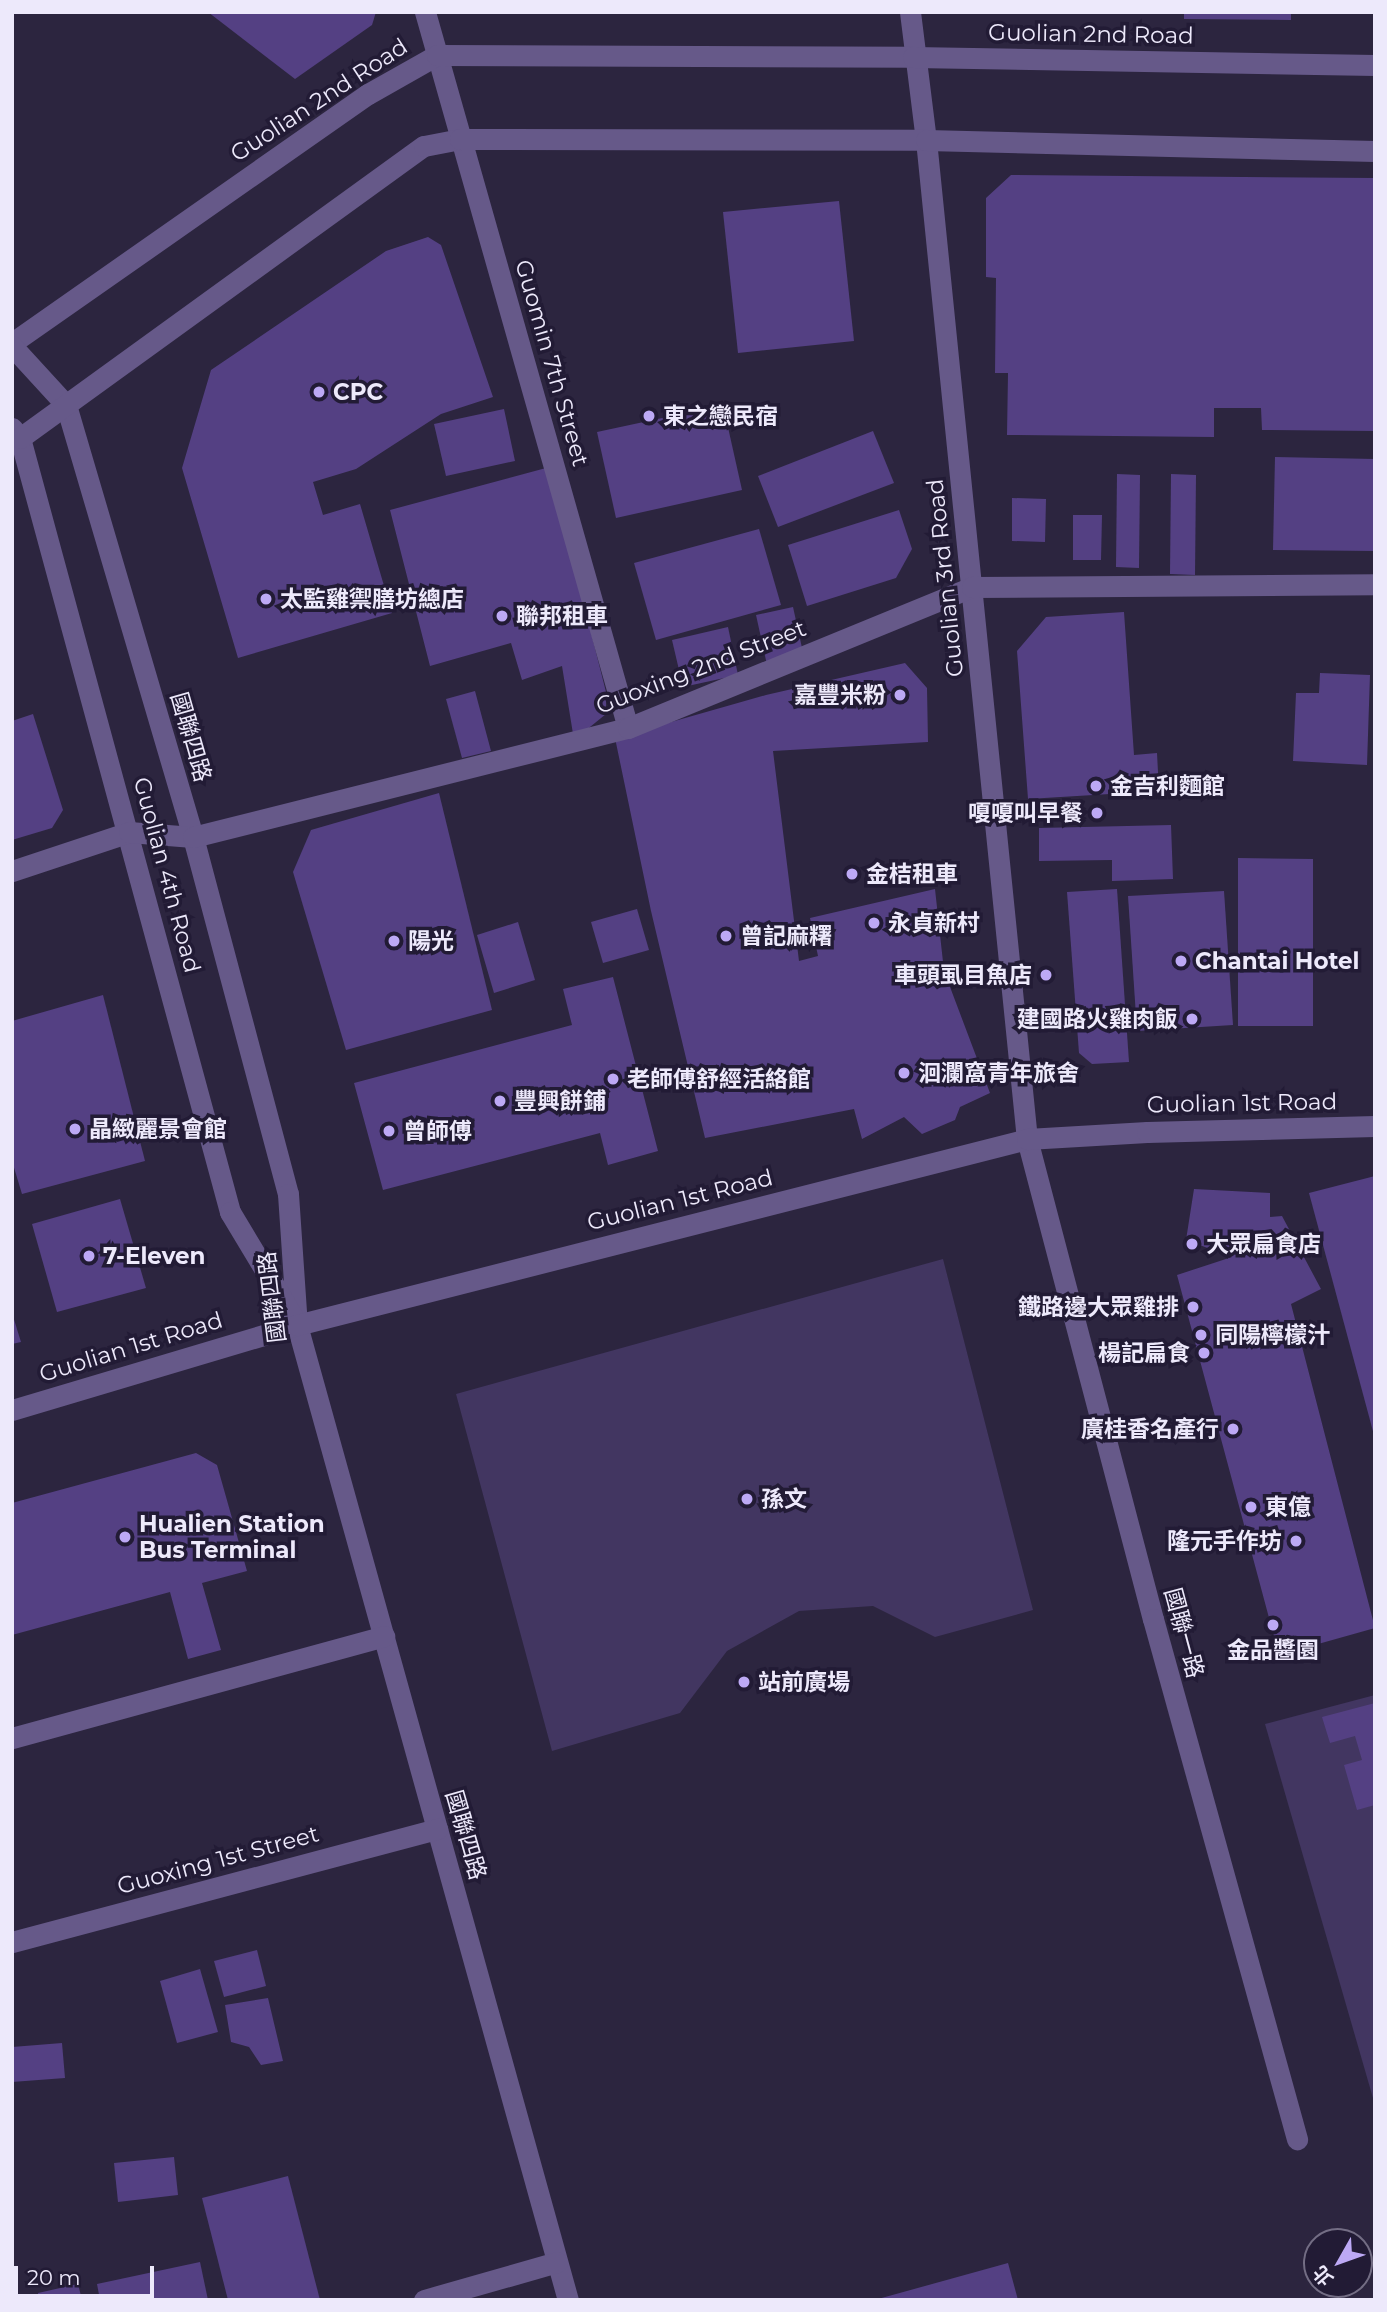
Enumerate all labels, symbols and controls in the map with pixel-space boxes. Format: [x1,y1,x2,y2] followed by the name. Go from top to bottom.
[988,18,1194,50] street label: Guolian 2nd Road
[225,32,413,168] street label: Guolian 2nd Road
[509,257,595,469] street label: Guomin 7th Street
[333,378,383,406] place label: CPC
[311,384,327,400] marker: CPC
[663,402,778,430] place label: 東之戀民宿
[641,408,657,424] marker: 東之戀民宿
[921,478,969,678] street label: Guolian 3rd Road
[280,585,464,613] place label: 太監雞禦膳坊總店
[258,591,274,607] marker: 太監雞禦膳坊總店
[516,602,608,630] place label: 聯邦租車
[494,608,510,624] marker: 聯邦租車
[592,614,810,720] street label: Guoxing 2nd Street
[794,681,886,709] place label: 嘉豐米粉
[892,687,908,703] marker: 嘉豐米粉
[165,689,217,785] street label: 國聯四路
[1110,772,1225,800] place label: 金吉利麵館
[128,774,206,976] street label: Guolian 4th Road
[1088,778,1104,794] marker: 金吉利麵館
[968,799,1083,827] place label: 嗄嗄叫早餐
[1089,805,1105,821] marker: 嗄嗄叫早餐
[866,860,958,888] place label: 金桔租車
[844,866,860,882] marker: 金桔租車
[888,909,980,937] place label: 永貞新村
[866,915,882,931] marker: 永貞新村
[740,922,832,950] place label: 曾記麻糬
[408,927,454,955] place label: 陽光
[718,928,734,944] marker: 曾記麻糬
[386,933,402,949] marker: 陽光
[1195,947,1360,975] place label: Chantai Hotel
[1173,953,1189,969] marker: Chantai Hotel
[894,961,1032,989] place label: 車頭虱目魚店
[1038,967,1054,983] marker: 車頭虱目魚店
[1017,1005,1178,1033] place label: 建國路火雞肉飯
[1184,1011,1200,1027] marker: 建國路火雞肉飯
[918,1059,1079,1087] place label: 洄瀾窩青年旅舍
[627,1065,811,1093] place label: 老師傅舒經活絡館
[896,1065,912,1081] marker: 洄瀾窩青年旅舍
[605,1071,621,1087] marker: 老師傅舒經活絡館
[514,1087,606,1115] place label: 豐興餅鋪
[1147,1088,1337,1118] street label: Guolian 1st Road
[492,1093,508,1109] marker: 豐興餅鋪
[89,1115,227,1143] place label: 晶緻麗景會館
[403,1117,472,1145] place label: 曾師傅
[67,1121,83,1137] marker: 晶緻麗景會館
[381,1123,397,1139] marker: 曾師傅
[584,1164,776,1236] street label: Guolian 1st Road
[1206,1230,1321,1258] place label: 大眾扁食店
[1184,1236,1200,1252] marker: 大眾扁食店
[103,1242,205,1270] place label: 7-Eleven
[81,1248,97,1264] marker: 7-Eleven
[253,1250,291,1344] street label: 國聯四路
[1018,1293,1179,1321] place label: 鐵路邊大眾雞排
[1185,1299,1201,1315] marker: 鐵路邊大眾雞排
[36,1306,226,1388] street label: Guolian 1st Road
[1215,1321,1330,1349] place label: 同陽檸檬汁
[1193,1327,1209,1343] marker: 同陽檸檬汁
[1098,1339,1190,1367] place label: 楊記扁食
[1196,1345,1212,1361] marker: 楊記扁食
[1081,1415,1219,1443] place label: 廣桂香名產行
[1225,1421,1241,1437] marker: 廣桂香名產行
[761,1485,807,1513] place label: 孫文
[739,1491,755,1507] marker: 孫文
[1265,1493,1311,1521] place label: 東億
[1243,1499,1259,1515] marker: 東億
[139,1510,325,1564] place label: Hualien Station Bus Terminal
[1167,1527,1282,1555] place label: 隆元手作坊
[117,1529,133,1545] marker: Hualien Station Bus Terminal
[1288,1533,1304,1549] marker: 隆元手作坊
[1159,1585,1209,1681] street label: 國聯一路
[1265,1617,1281,1633] marker: 金品醬園
[1227,1636,1319,1664] place label: 金品醬園
[758,1668,850,1696] place label: 站前廣場
[736,1674,752,1690] marker: 站前廣場
[440,1787,492,1883] street label: 國聯四路
[114,1820,322,1900] street label: Guoxing 1st Street
[1303,2228,1373,2298] north arrow
[18,2252,158,2296] scale bar
[1308,2261,1338,2290] text: 北
[27,2265,81,2290] text: 20 m

